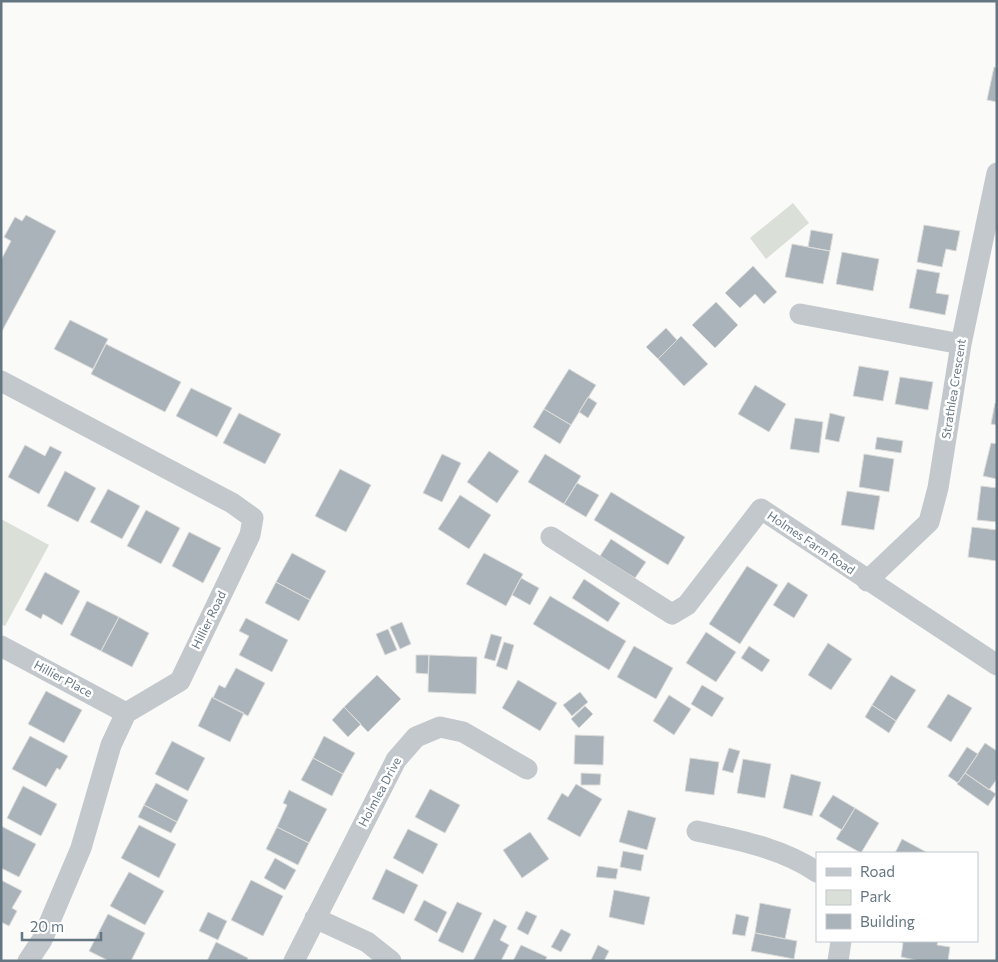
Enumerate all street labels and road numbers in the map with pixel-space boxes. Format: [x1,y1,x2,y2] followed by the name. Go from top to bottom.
[938,338,968,440] street label: Strathlea Crescent
[765,508,858,577] street label: Holmes Farm Road
[188,588,228,651] street label: Hillier Road
[32,657,95,699] street label: Hillier Place
[355,754,403,829] street label: Holmlea Drive

